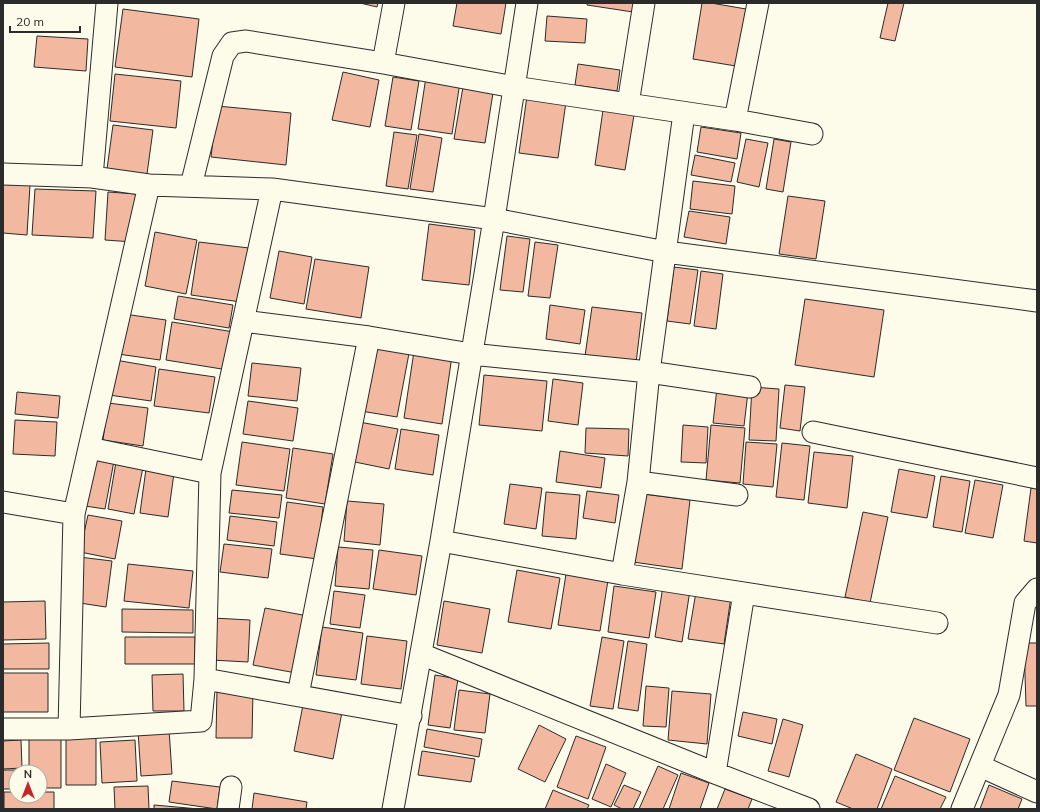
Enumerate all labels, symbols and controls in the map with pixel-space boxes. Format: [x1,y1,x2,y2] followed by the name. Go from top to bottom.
[10,8,80,34] scale bar
[16,14,44,29] text: 20 m
[8,764,48,804] north arrow
[24,767,32,781] text: N

